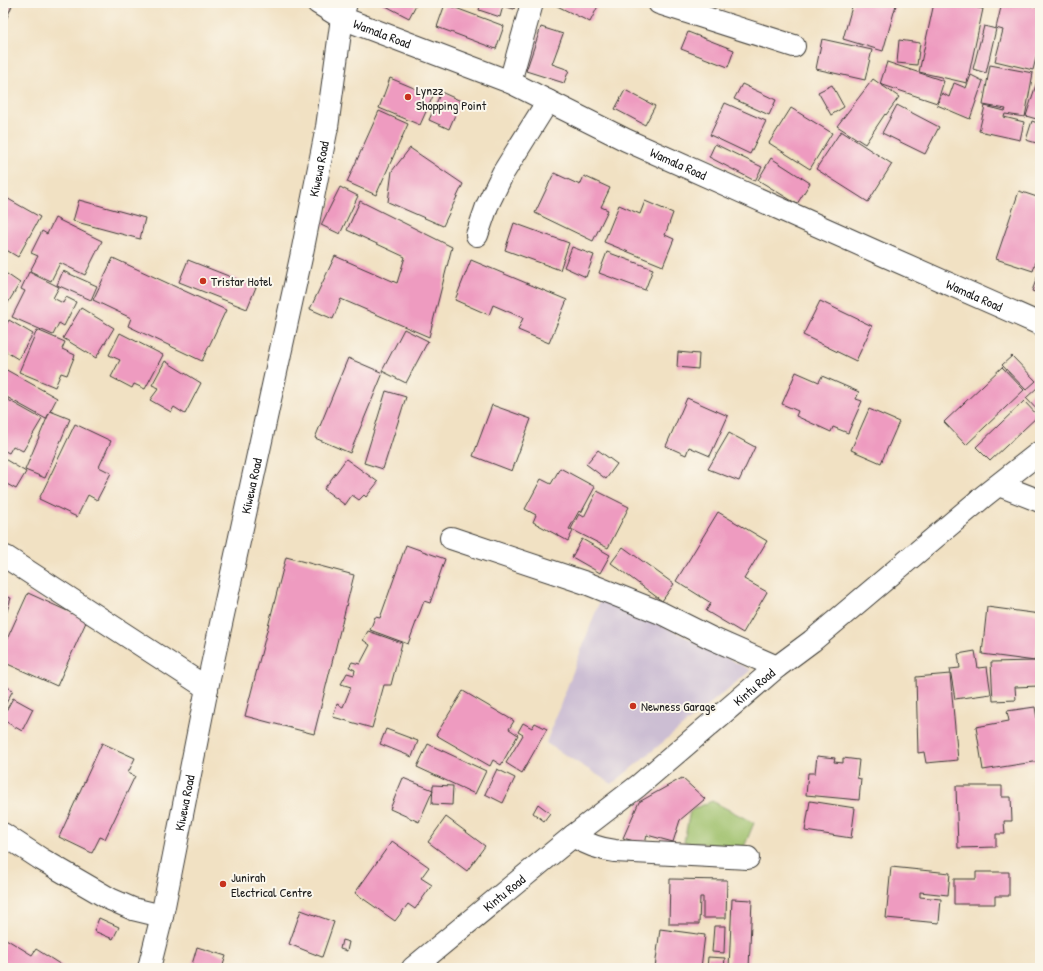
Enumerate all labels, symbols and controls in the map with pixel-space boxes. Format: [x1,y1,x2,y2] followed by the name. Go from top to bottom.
[351,14,413,52] street label: Wamala Road
[416,81,487,114] place label: Lynzz Shopping Point
[403,92,413,102] marker: Lynzz Shopping Point
[304,139,333,198] street label: Kiwewa Road
[647,143,710,184] street label: Wamala Road
[211,272,273,290] place label: Tristar Hotel
[943,275,1006,315] street label: Wamala Road
[198,276,208,286] marker: Tristar Hotel
[236,456,266,515] street label: Kiwewa Road
[729,664,779,710] street label: Kintu Road
[641,697,716,715] place label: Newness Garage
[628,701,638,711] marker: Newness Garage
[170,773,199,832] street label: Kiwewa Road
[231,868,312,901] place label: Junirah Electrical Centre
[479,870,529,916] street label: Kintu Road
[218,879,228,889] marker: Junirah Electrical Centre

